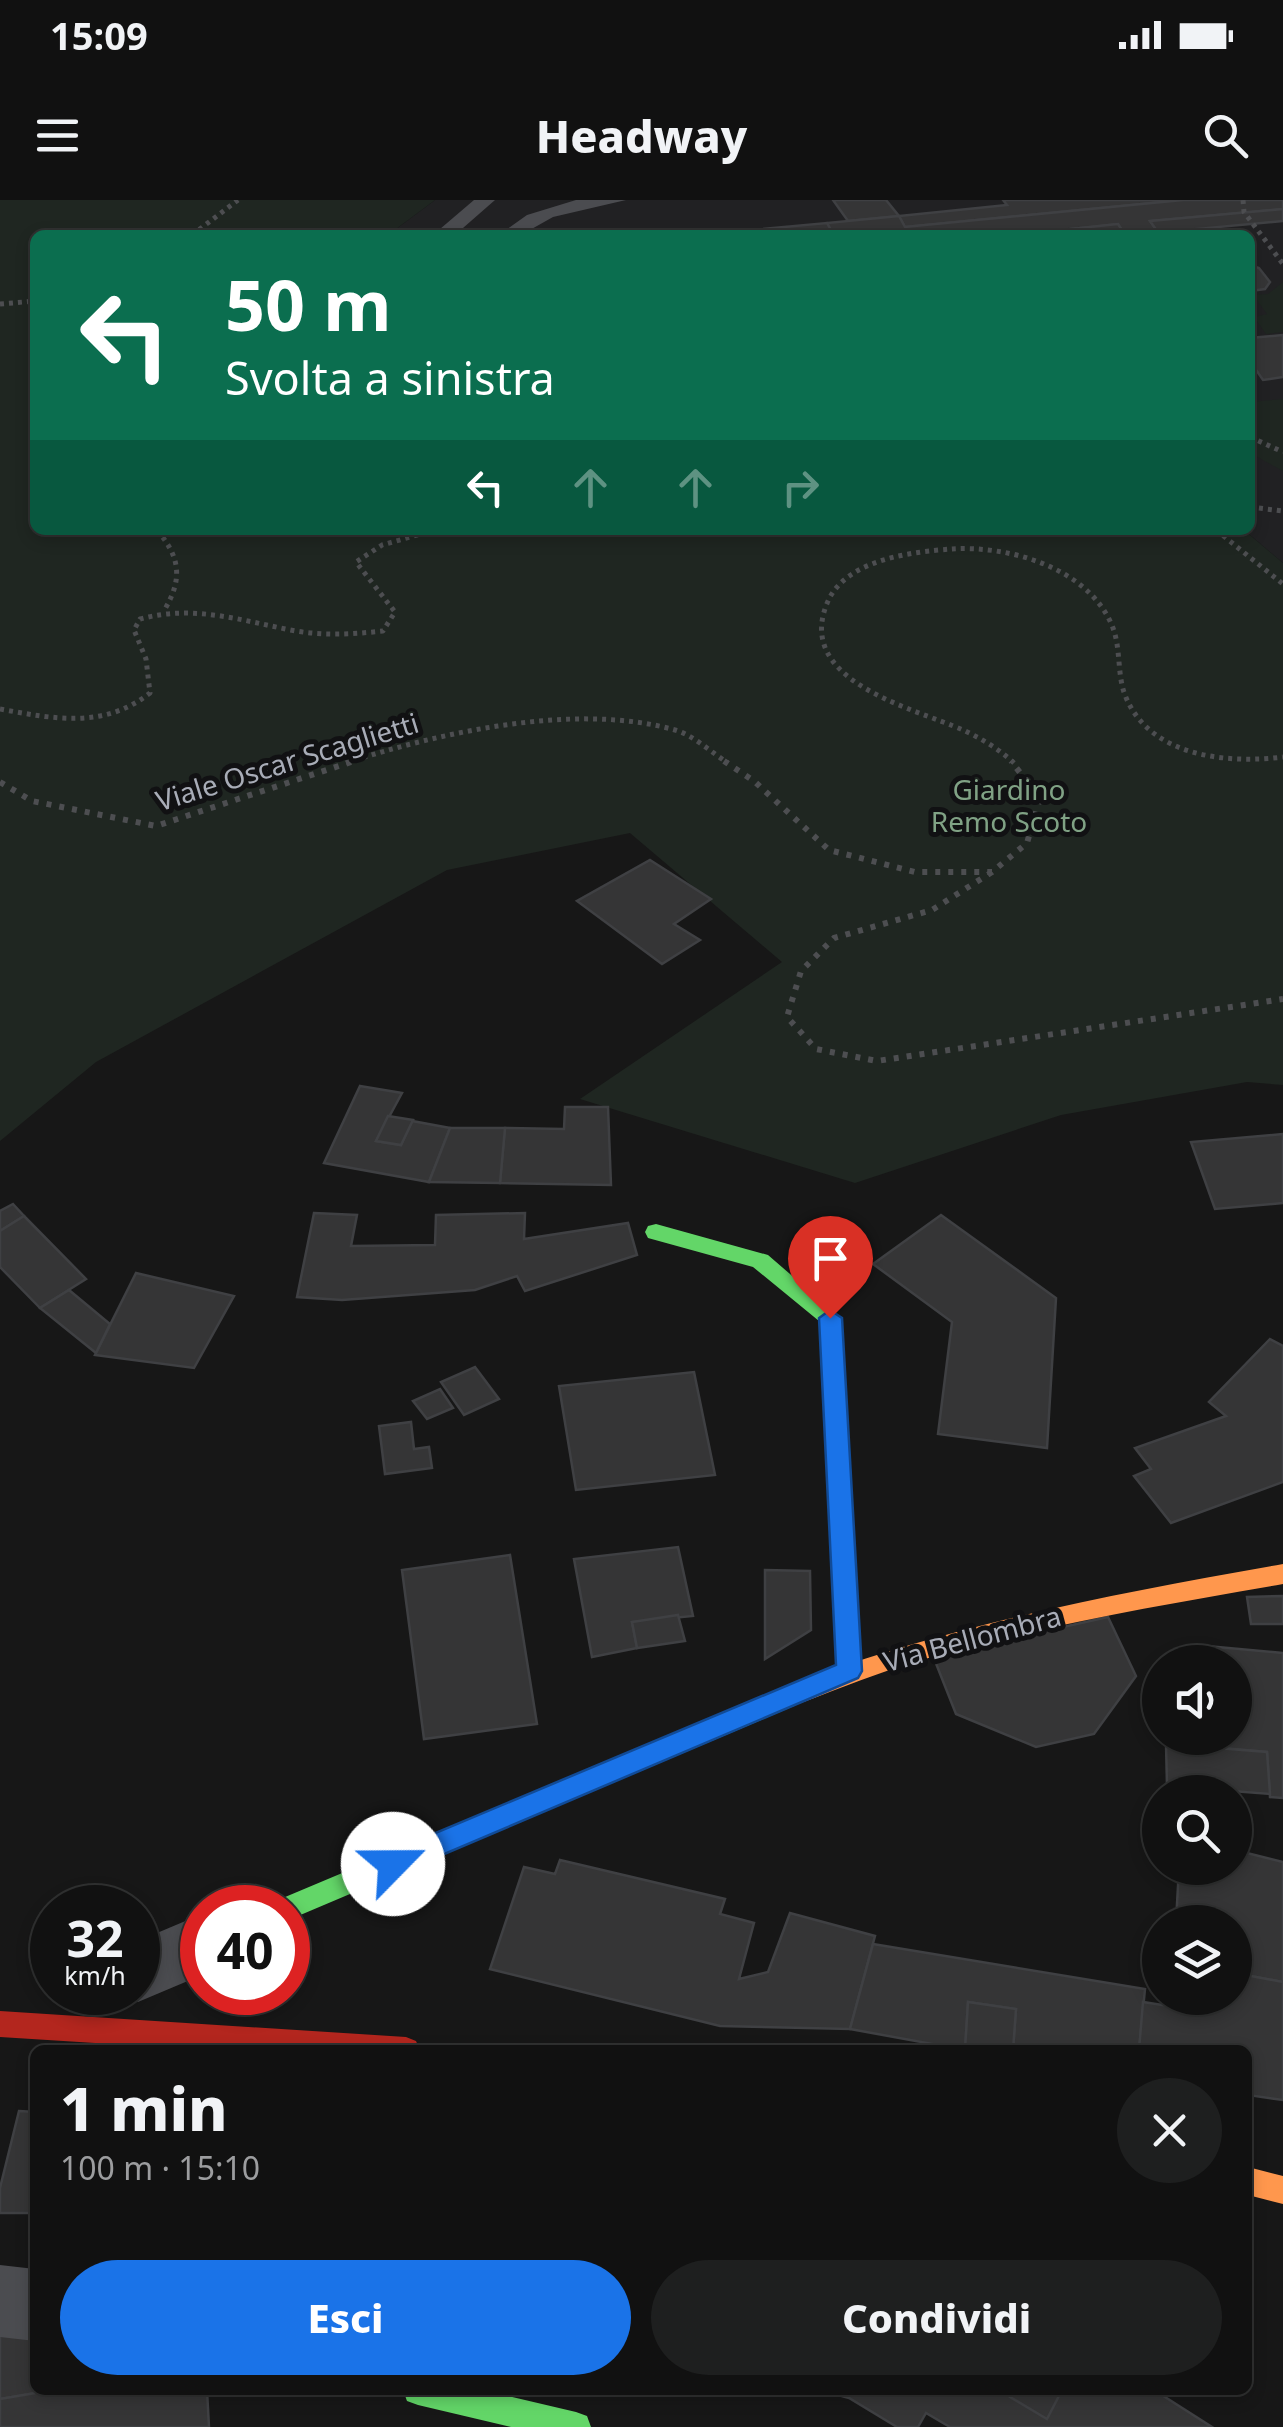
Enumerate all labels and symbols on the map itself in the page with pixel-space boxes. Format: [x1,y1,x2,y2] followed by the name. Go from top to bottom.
[151,703,423,819] street label: Viale Oscar Scaglietti
[931,770,1087,840] park label: Giardino Remo Scoto
[788,1216,873,1319] pin
[879,1596,1065,1680] street label: Via Bellombra
[341,1812,445,1916] position arrow
[180,1885,310,2015] speed limit sign: 40

